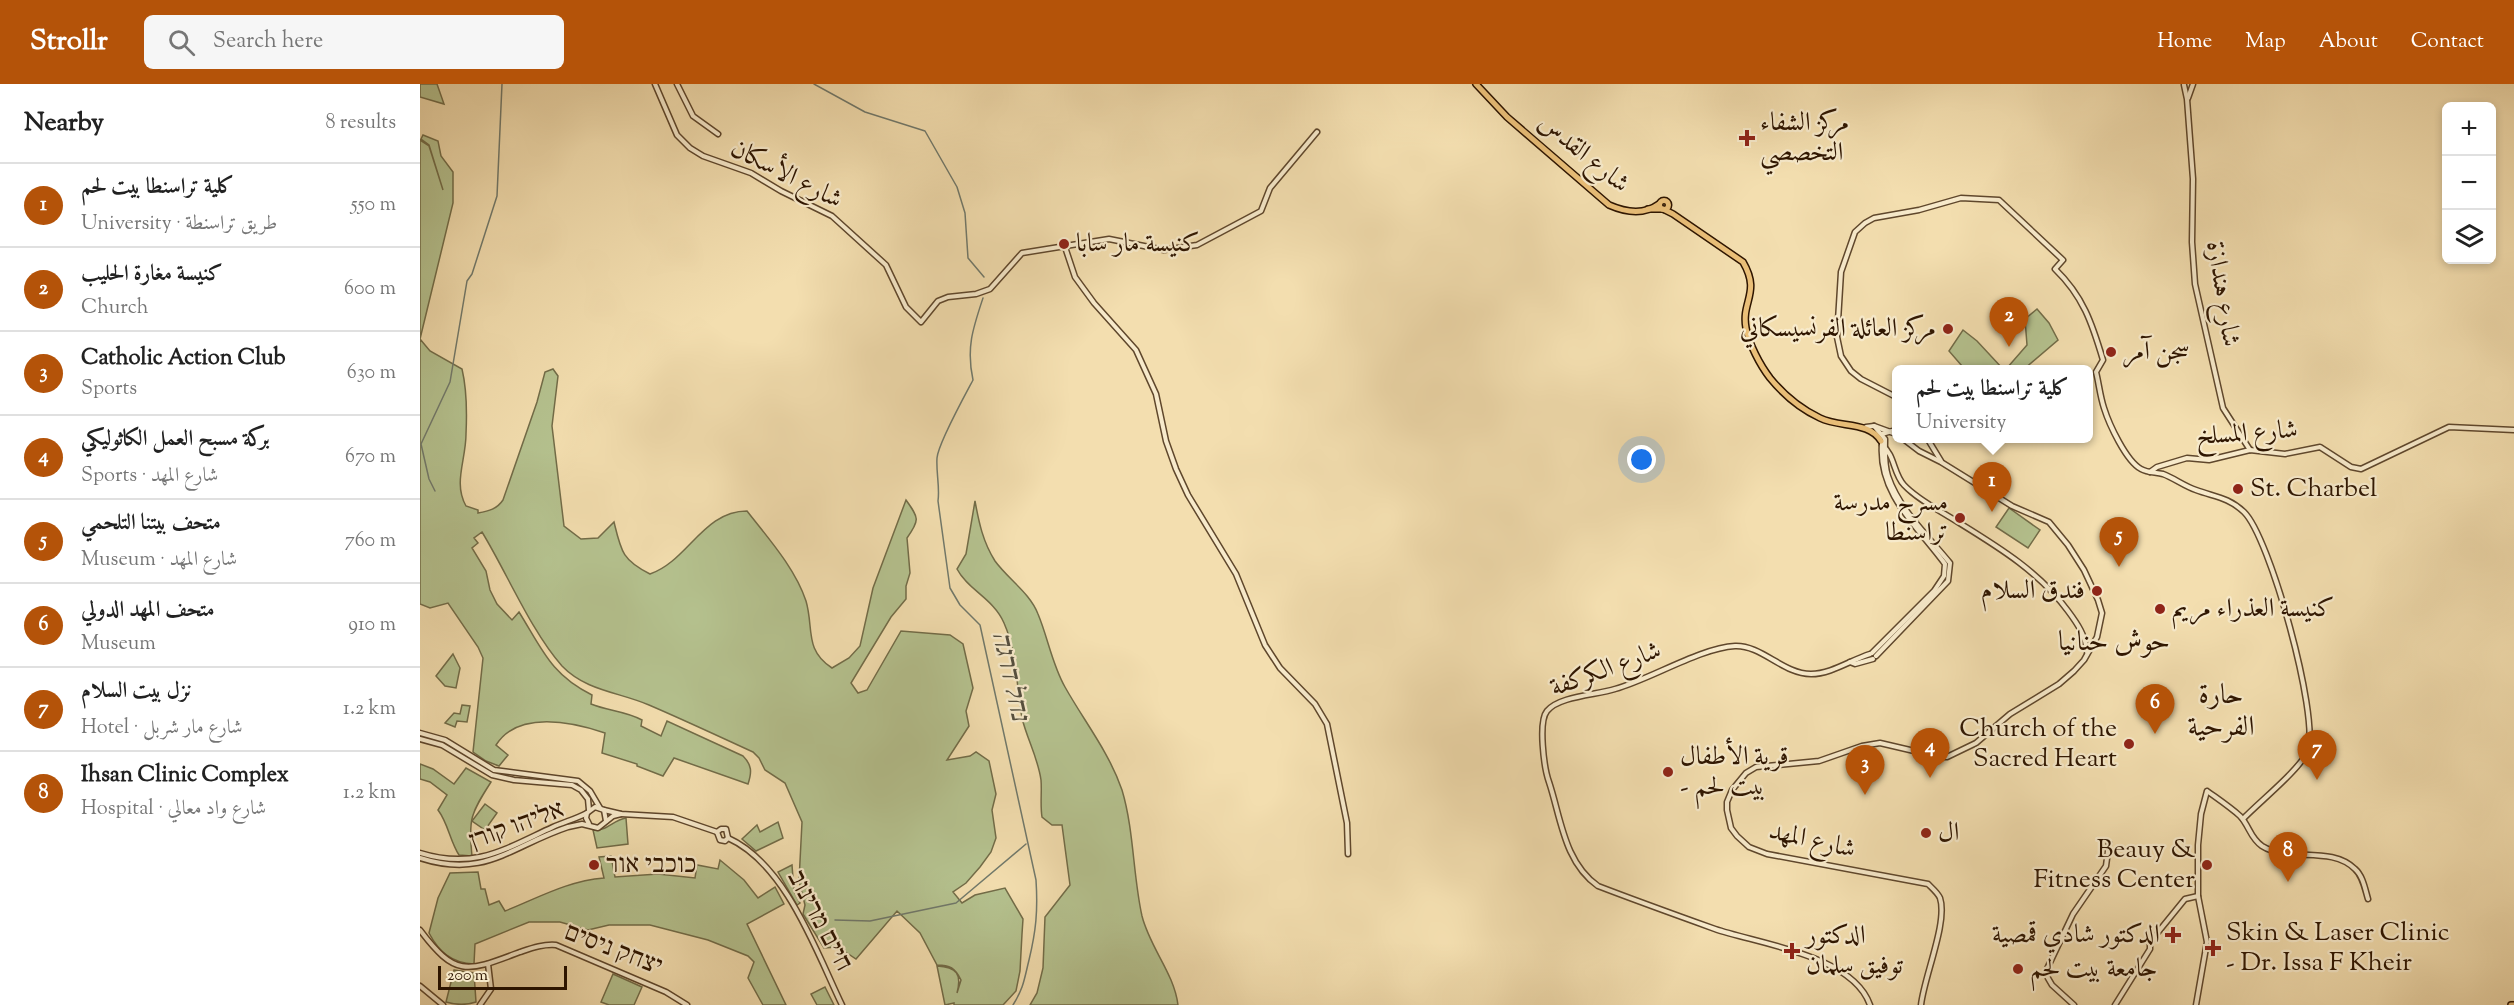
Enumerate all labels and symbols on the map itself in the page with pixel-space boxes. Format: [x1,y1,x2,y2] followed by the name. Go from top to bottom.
[1528,105,1637,203] street label: شارع القدس
[1760,105,1849,175] place label: مركز الشفاء التخصصي
[723,129,849,220] street label: شارع الأسكان
[1738,129,1756,147] marker: مركز الشفاء التخصصي
[1076,226,1200,263] place label: كنيسة مار سابا
[1057,237,1071,251] marker: كنيسة مار سابا
[2194,238,2249,350] street label: شارع هندازة
[1990,298,2028,347] pin: 2
[1740,311,1936,349] place label: مركز العائلة الفرنسيسكاني
[1941,322,1955,336] marker: مركز العائلة الفرنسيسكاني
[2123,334,2190,371] place label: سجن آمر
[2104,345,2118,359] marker: سجن آمر
[2195,412,2299,459] street label: شارع المسلخ
[1627,445,1656,474] your location
[1972,462,2012,512] pin: 1
[2250,471,2377,508] place label: St. Charbel
[2231,482,2245,496] marker: St. Charbel
[1834,485,1948,552] place label: مسرح مدرسة تراسنطا
[1953,511,1967,525] marker: مسرح مدرسة تراسنطا
[2100,518,2138,567] pin: 5
[1981,573,2085,612] place label: فندق السلام
[2090,584,2104,598] marker: فندق السلام
[2172,591,2334,630] place label: كنيسة العذراء مريم
[2153,602,2167,616] marker: كنيسة العذراء مريم
[2058,623,2170,663] district label: حوش حنانيا
[980,628,1039,726] water label: נחל דרגה
[1545,633,1667,708] street label: شارع الكركفة
[2188,676,2254,748] district label: حارة الفرحية
[2136,684,2174,734] pin: 6
[1959,711,2117,778] place label: Church of the Sacred Heart
[1910,728,1950,778] pin: 4
[2298,730,2336,780] pin: 7
[1680,737,1789,810] place label: قرية الأطفال - بيت لحم
[2122,737,2136,751] marker: Church of the Sacred Heart
[1846,746,1884,795] pin: 3
[1661,765,1675,779] marker: قرية الأطفال - بيت لحم
[464,792,570,860] street label: אליהו קורן
[1765,813,1859,870] street label: شارع المهد
[1938,815,1959,852] place label: ال
[1919,826,1933,840] marker: ال
[2033,832,2195,899] place label: Beauy & Fitness Center
[2268,832,2308,882] pin: 8
[606,847,696,884] place label: כוכבי אור
[587,858,601,872] marker: כוכבי אור
[2200,858,2214,872] marker: Beauy & Fitness Center
[777,864,861,978] street label: חיים מרינוב
[559,914,667,986] street label: יצחק ניסים
[2226,915,2450,982] place label: Skin & Laser Clinic - Dr. Issa F Kheir
[1992,917,2160,954] place label: الدكتور شادي قمصية
[1803,918,1904,985] place label: الدكتور توفيق سلمان
[2164,926,2182,944] marker: الدكتور شادي قمصية
[2204,939,2222,957] marker: Skin & Laser Clinic - Dr. Issa F Kheir
[1783,942,1801,960] marker: الدكتور توفيق سلمان
[2030,951,2158,992] place label: جامعة بيت لحم
[2011,962,2025,976] marker: جامعة بيت لحم
[438,963,567,990] scale bar

